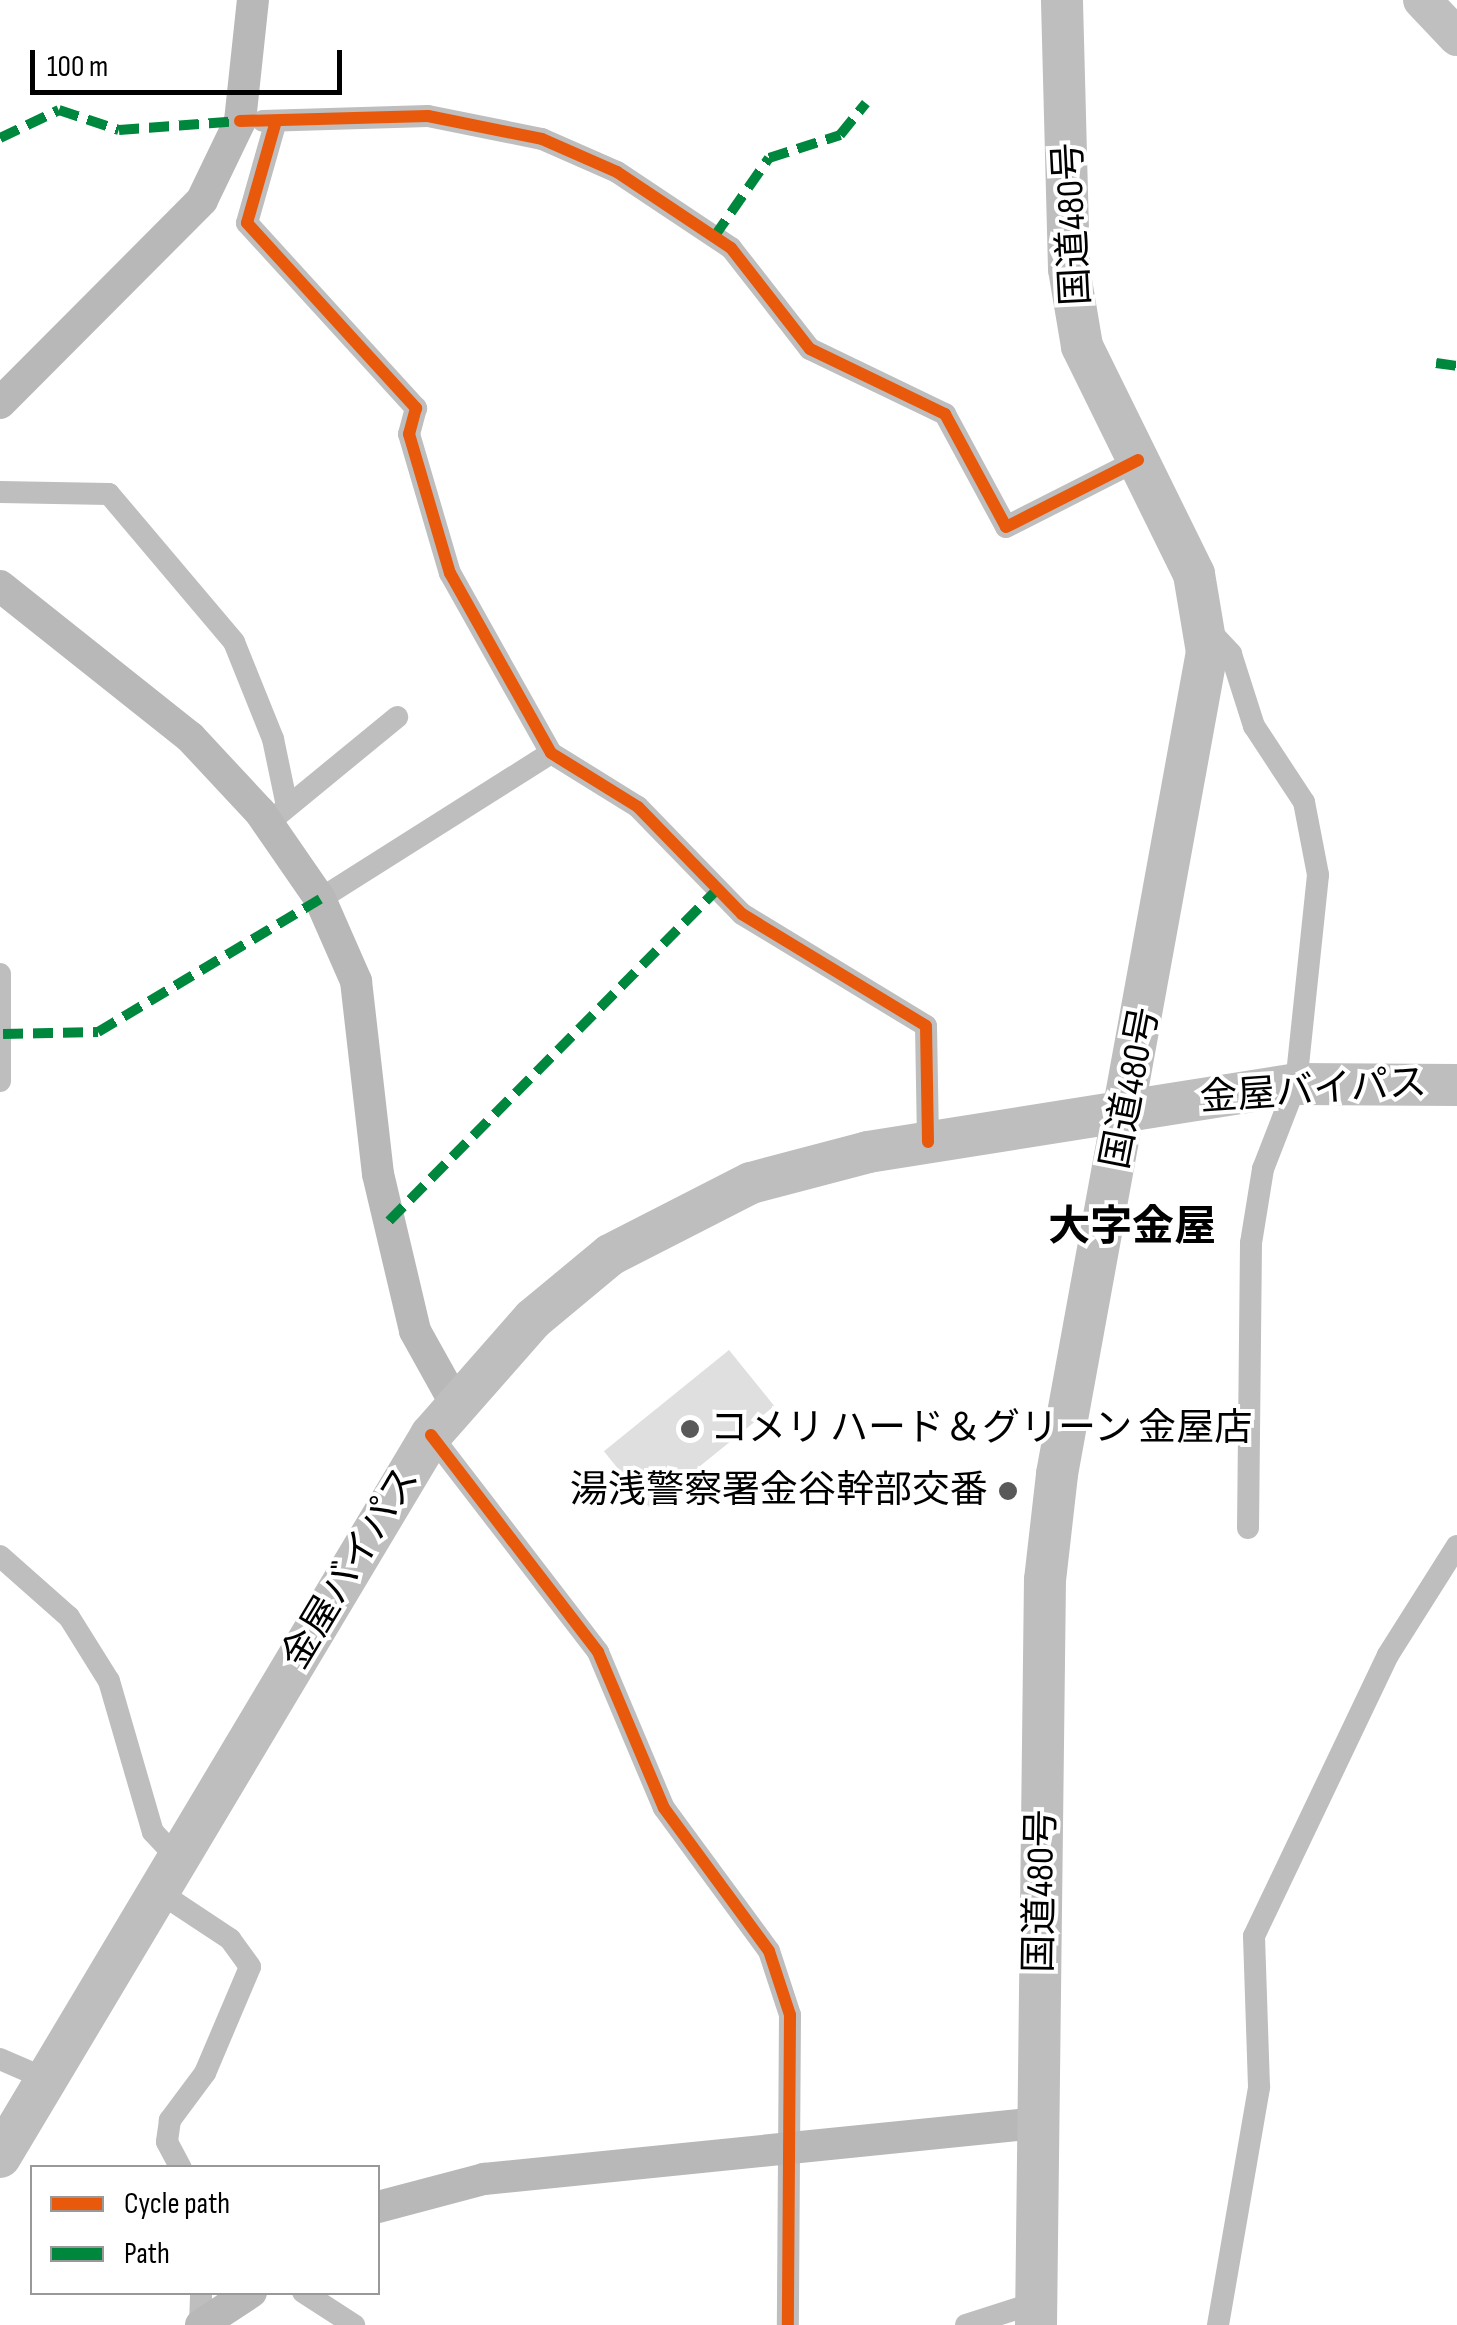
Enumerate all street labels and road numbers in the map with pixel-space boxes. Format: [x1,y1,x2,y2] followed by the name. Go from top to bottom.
[1046,141,1100,307] street label: 国道480号
[1093,1003,1169,1173] street label: 国道480号
[1198,1060,1428,1122] street label: 金屋バイパス
[273,1459,429,1677] street label: 金屋バイパス
[1017,1809,1065,1973] street label: 国道480号

